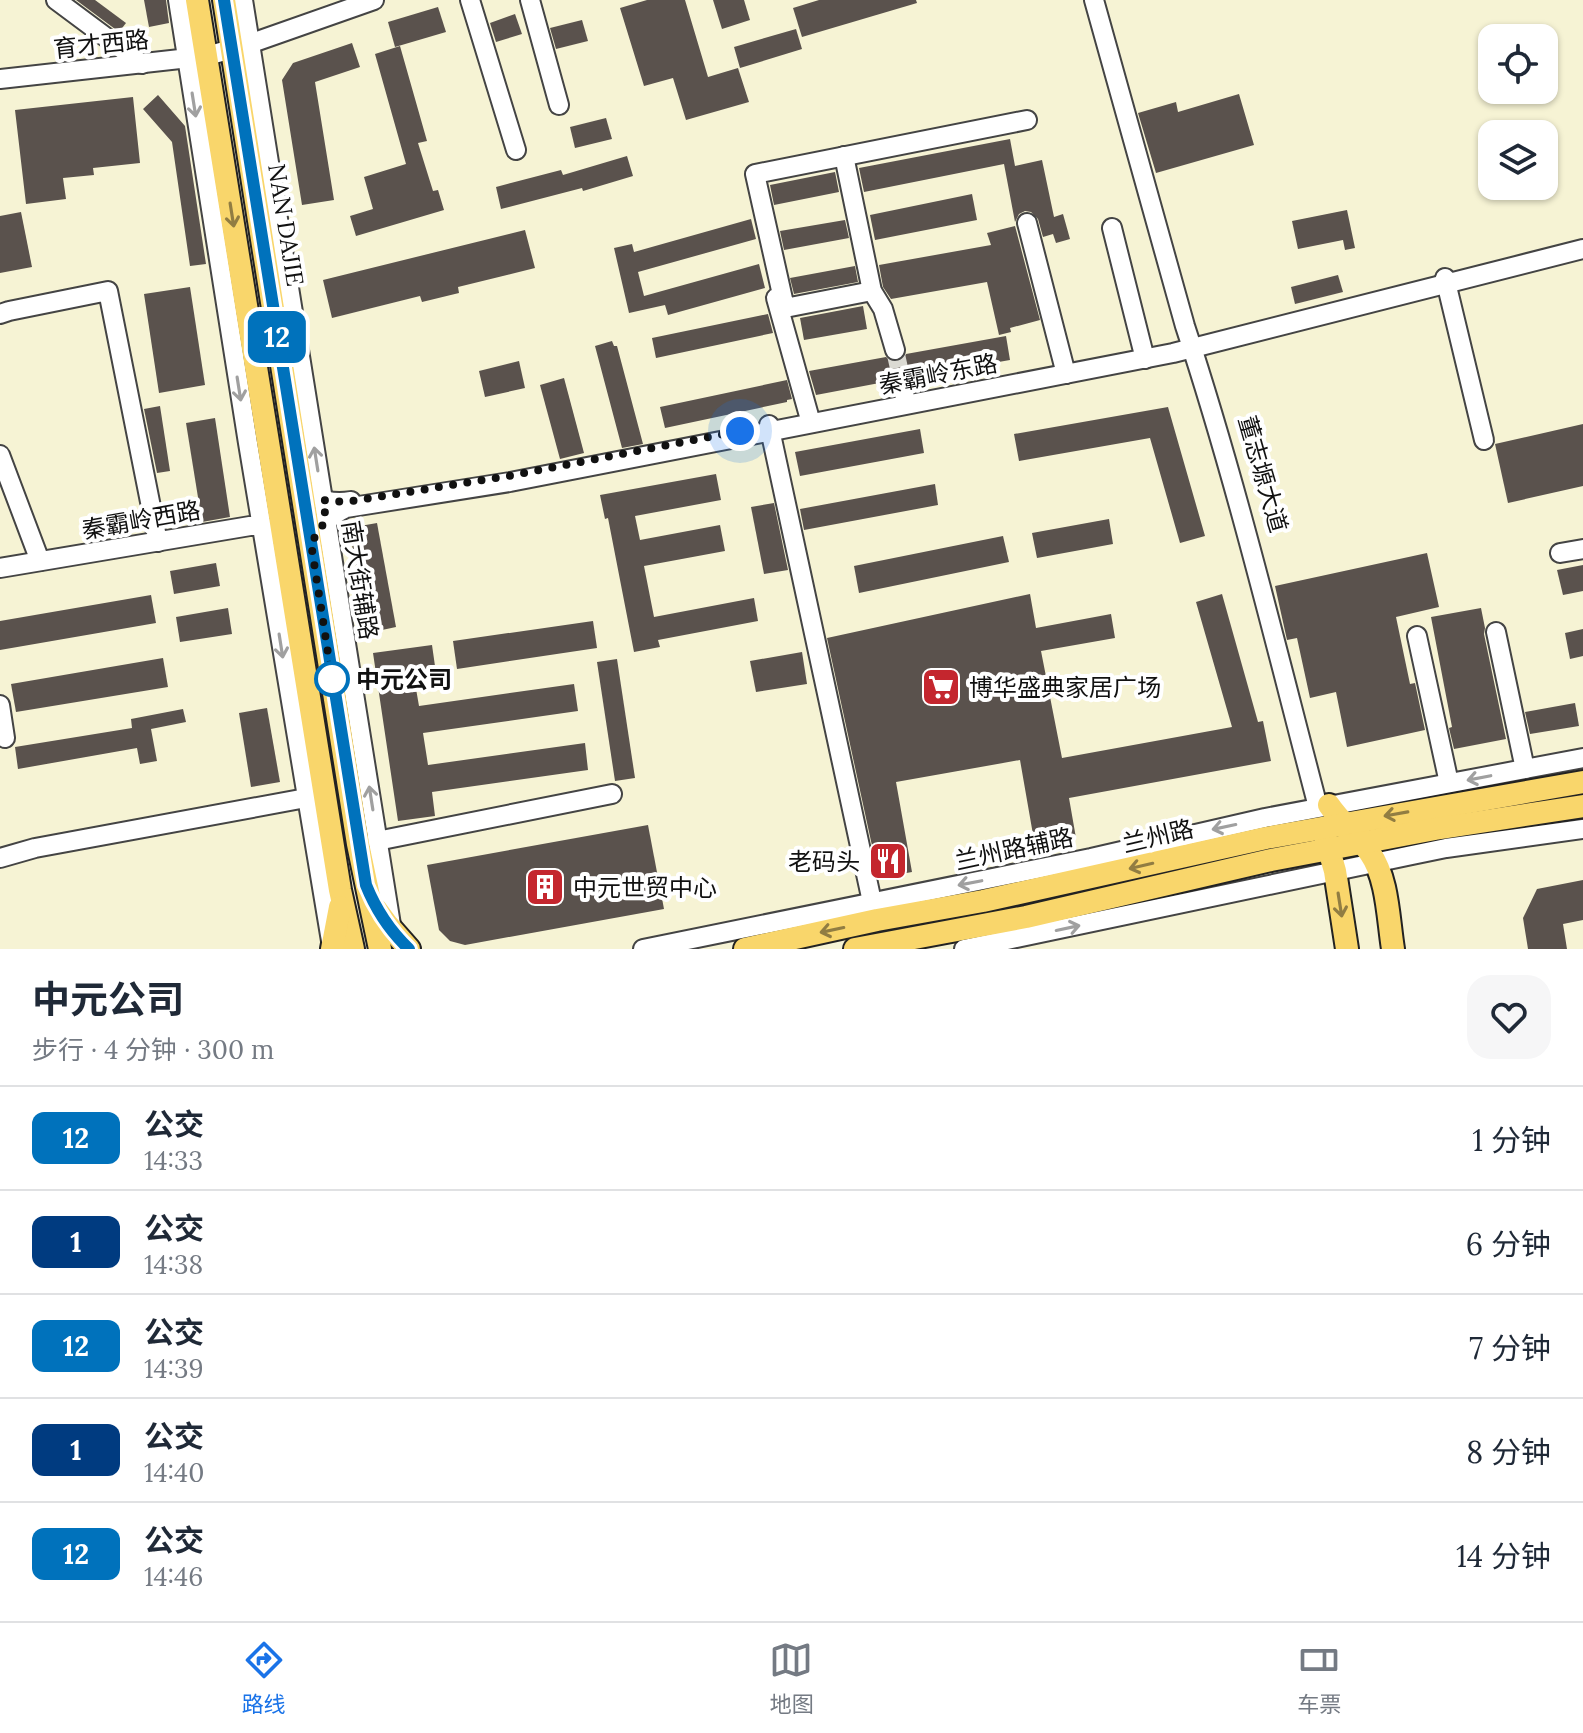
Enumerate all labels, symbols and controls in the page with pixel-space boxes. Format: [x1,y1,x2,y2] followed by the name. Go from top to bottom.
[52,24,150,64] street label: 育才西路
[1478,24,1558,200] map controls
[1478,24,1558,104] button: locate
[187,92,202,117] one-way arrow
[1478,120,1558,200] button: layers
[261,162,311,288] street label: NAN DAJIE
[225,202,240,227] one-way arrow
[241,311,313,363] line badge: 12
[264,319,290,355] text: 12
[876,347,1000,401] street label: 秦霸岭东路
[232,376,247,401] one-way arrow
[720,411,760,451] your location
[1232,412,1294,536] street label: 董志塬大道
[308,446,323,472] one-way arrow
[79,494,203,546] street label: 秦霸岭西路
[335,518,385,642] street label: 南大街辅路
[275,633,290,658] one-way arrow
[315,662,349,696] marker: 中元公司
[356,664,452,695] place label: 中元公司
[920,666,962,708] supermarket icon: 博华盛典家居广场
[969,672,1161,703] place label: 博华盛典家居广场
[1467,771,1492,786] one-way arrow
[362,786,377,811] one-way arrow
[1384,808,1409,823] one-way arrow
[1119,813,1197,859] street label: 兰州路
[1211,820,1237,835] one-way arrow
[952,821,1076,877] street label: 兰州路辅路
[867,840,909,882] restaurant icon: 老码头
[788,846,860,877] place label: 老码头
[1129,859,1154,874] one-way arrow
[524,866,566,908] building icon: 中元世贸中心
[573,872,717,903] place label: 中元世贸中心
[957,876,983,891] one-way arrow
[1333,892,1348,917] one-way arrow
[1055,920,1081,935] one-way arrow
[819,923,845,938] one-way arrow
[32,975,184,1023] text: 中元公司
[1467,975,1551,1059] button: heart
[32,1033,274,1066] text: 步行 · 4 分钟 · 300 m
[144,1105,204,1143] text: 公交
[63,1120,89,1156] text: 12
[1472,1121,1551,1159] text: 1 分钟
[144,1144,203,1177] text: 14:33
[144,1209,204,1247] text: 公交
[70,1224,82,1260] text: 1
[1466,1225,1551,1263] text: 6 分钟
[144,1248,203,1281] text: 14:38
[144,1313,204,1351] text: 公交
[63,1328,89,1364] text: 12
[1469,1329,1551,1367] text: 7 分钟
[144,1352,204,1385] text: 14:39
[144,1417,204,1455] text: 公交
[70,1432,82,1468] text: 1
[1466,1433,1551,1471] text: 8 分钟
[144,1456,204,1489] text: 14:40
[144,1521,204,1559] text: 公交
[63,1536,89,1572] text: 12
[1456,1537,1551,1575] text: 14 分钟
[144,1560,203,1593] text: 14:46
[242,1638,286,1718] tab: 路线
[769,1638,813,1718] tab: 地图
[1297,1638,1341,1718] tab: 车票

